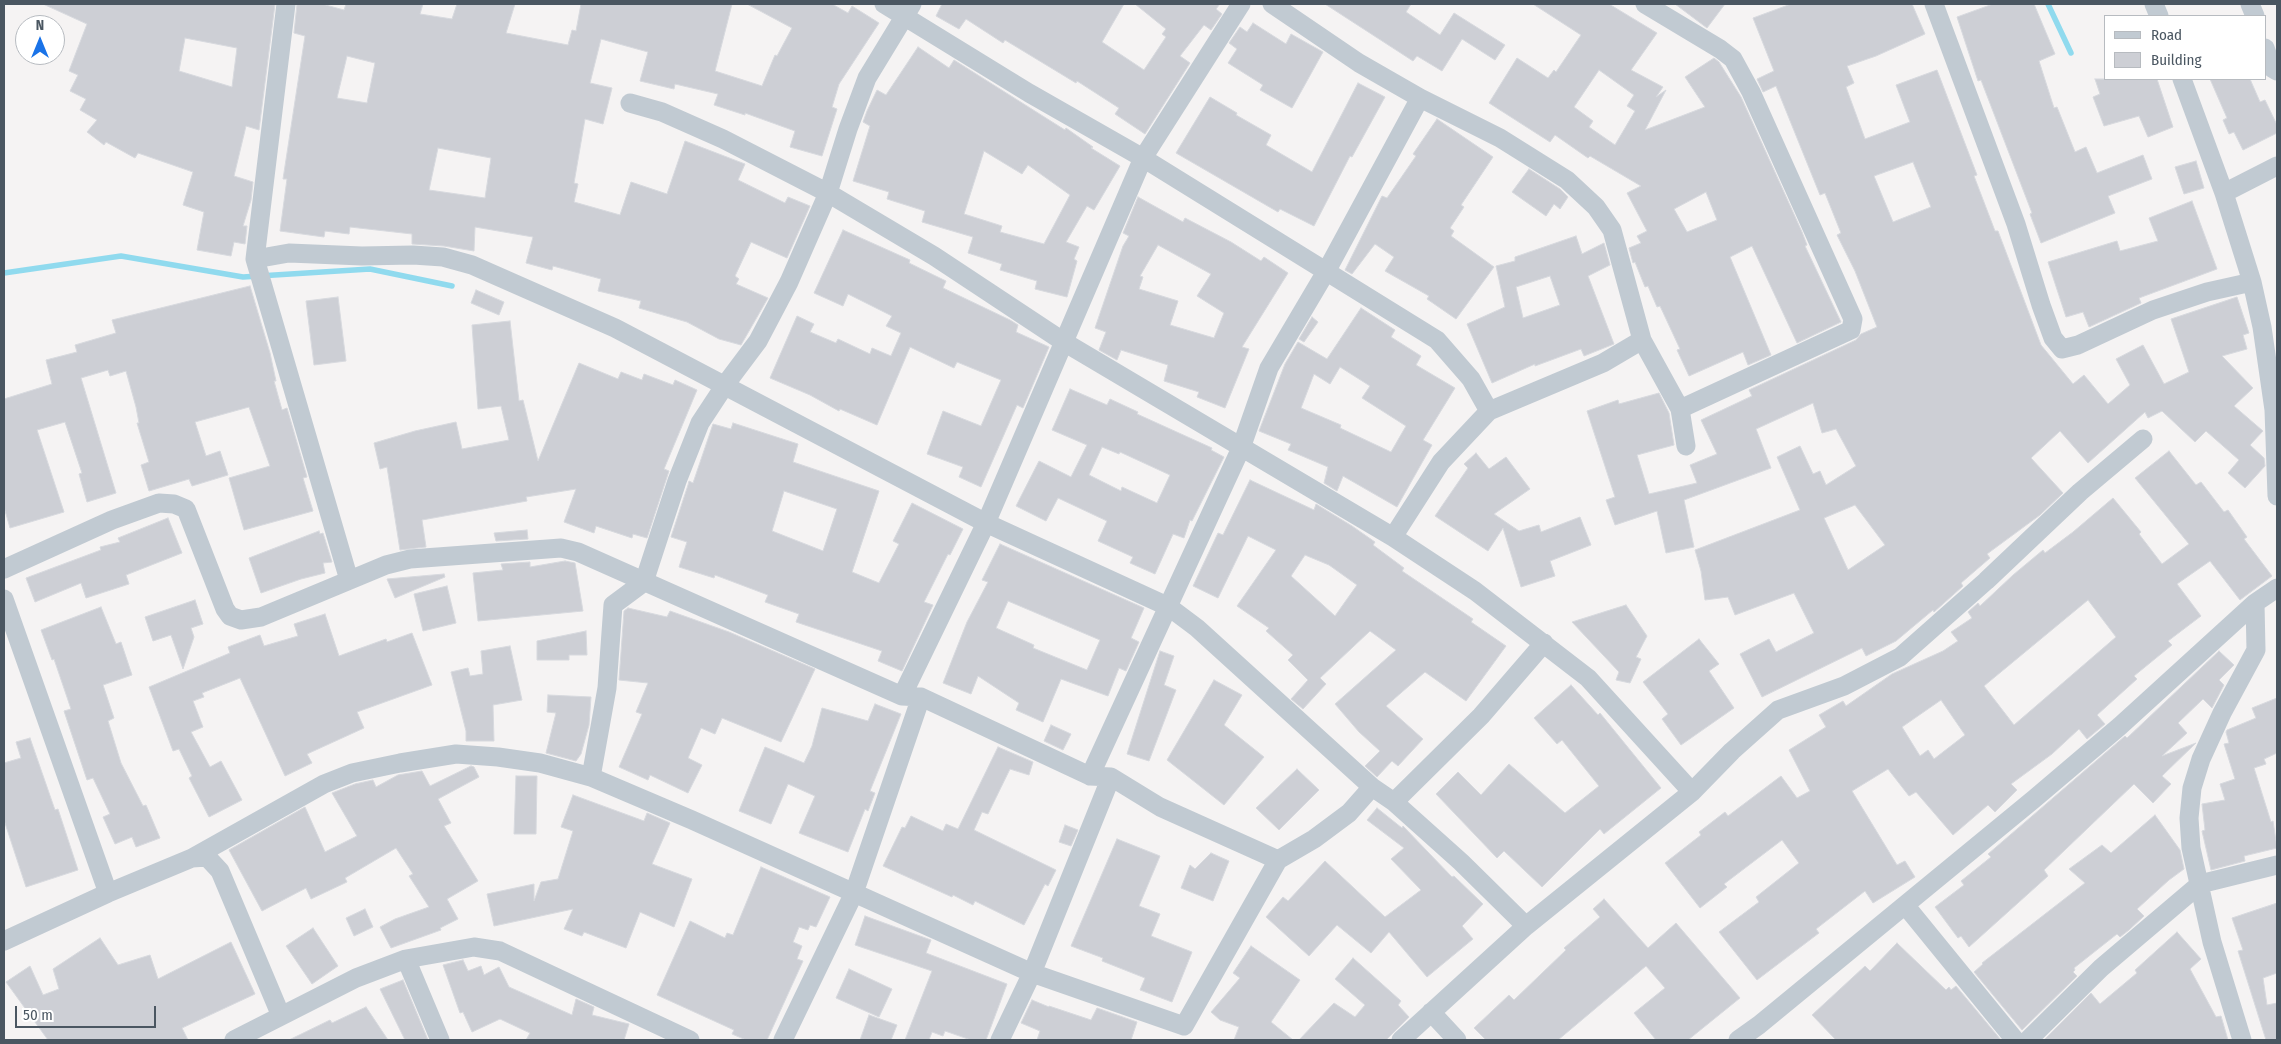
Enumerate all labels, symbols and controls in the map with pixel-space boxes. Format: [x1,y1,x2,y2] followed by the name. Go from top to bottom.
[15,15,65,65] north arrow
[2104,15,2266,80] legend
[36,17,44,34] text: N
[2151,26,2182,44] text: Road
[2151,51,2202,69] text: Building
[18,996,159,1028] scale bar
[23,1006,53,1024] text: 50 m

